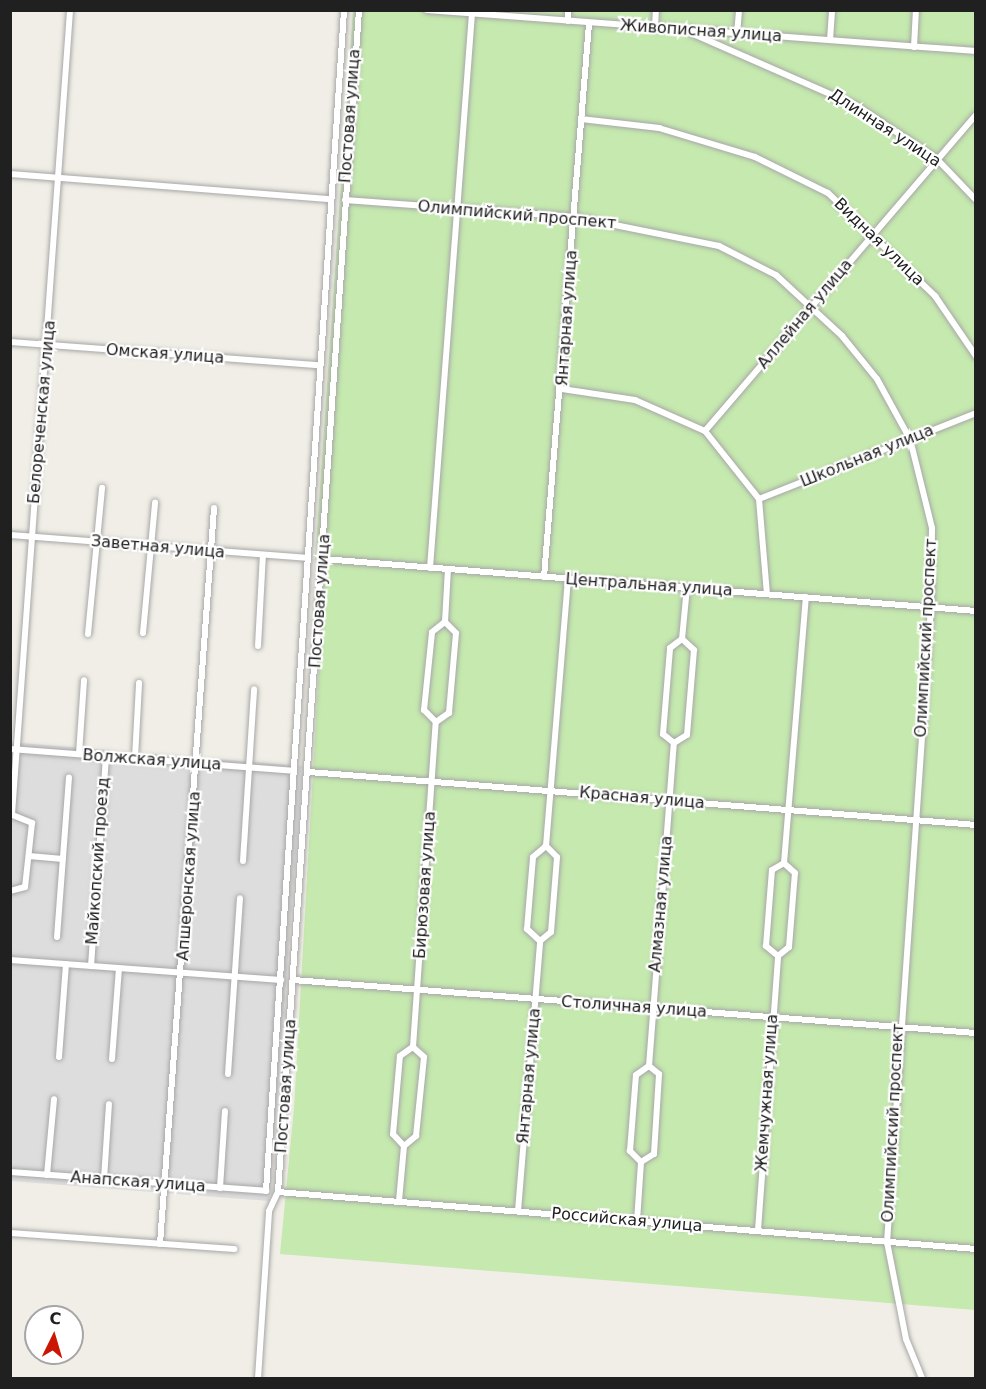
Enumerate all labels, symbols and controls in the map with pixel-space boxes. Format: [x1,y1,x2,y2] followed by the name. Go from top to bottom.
[619,16,783,46] street label: Живописная улица
[336,48,364,184] street label: Постовая улица
[826,85,944,171] street label: Длинная улица
[830,194,928,290] street label: Видная улица
[417,197,617,233] street label: Олимпийский проспект
[553,249,581,387] street label: Янтарная улица
[753,255,857,373] street label: Аллейная улица
[24,319,60,505] street label: Белореченская улица
[105,340,225,368] street label: Омская улица
[798,421,936,491] street label: Школьная улица
[90,532,226,562] street label: Заветная улица
[306,533,334,669] street label: Постовая улица
[911,538,941,738] street label: Олимпийский проспект
[565,570,733,600] street label: Центральная улица
[82,746,222,774] street label: Волжская улица
[83,776,113,946] street label: Майкопский проезд
[578,783,706,813] street label: Красная улица
[173,791,205,961] street label: Апшеронская улица
[410,810,440,960] street label: Бирюзовая улица
[645,835,677,973] street label: Алмазная улица
[560,992,708,1022] street label: Столичная улица
[513,1007,545,1145] street label: Янтарная улица
[752,1013,782,1173] street label: Жемчужная улица
[272,1018,300,1154] street label: Постовая улица
[878,1023,908,1223] street label: Олимпийский проспект
[70,1168,206,1196] street label: Анапская улица
[551,1204,703,1236] street label: Российская улица
[24,1305,84,1365] north arrow
[49,1309,62,1329] text: С

